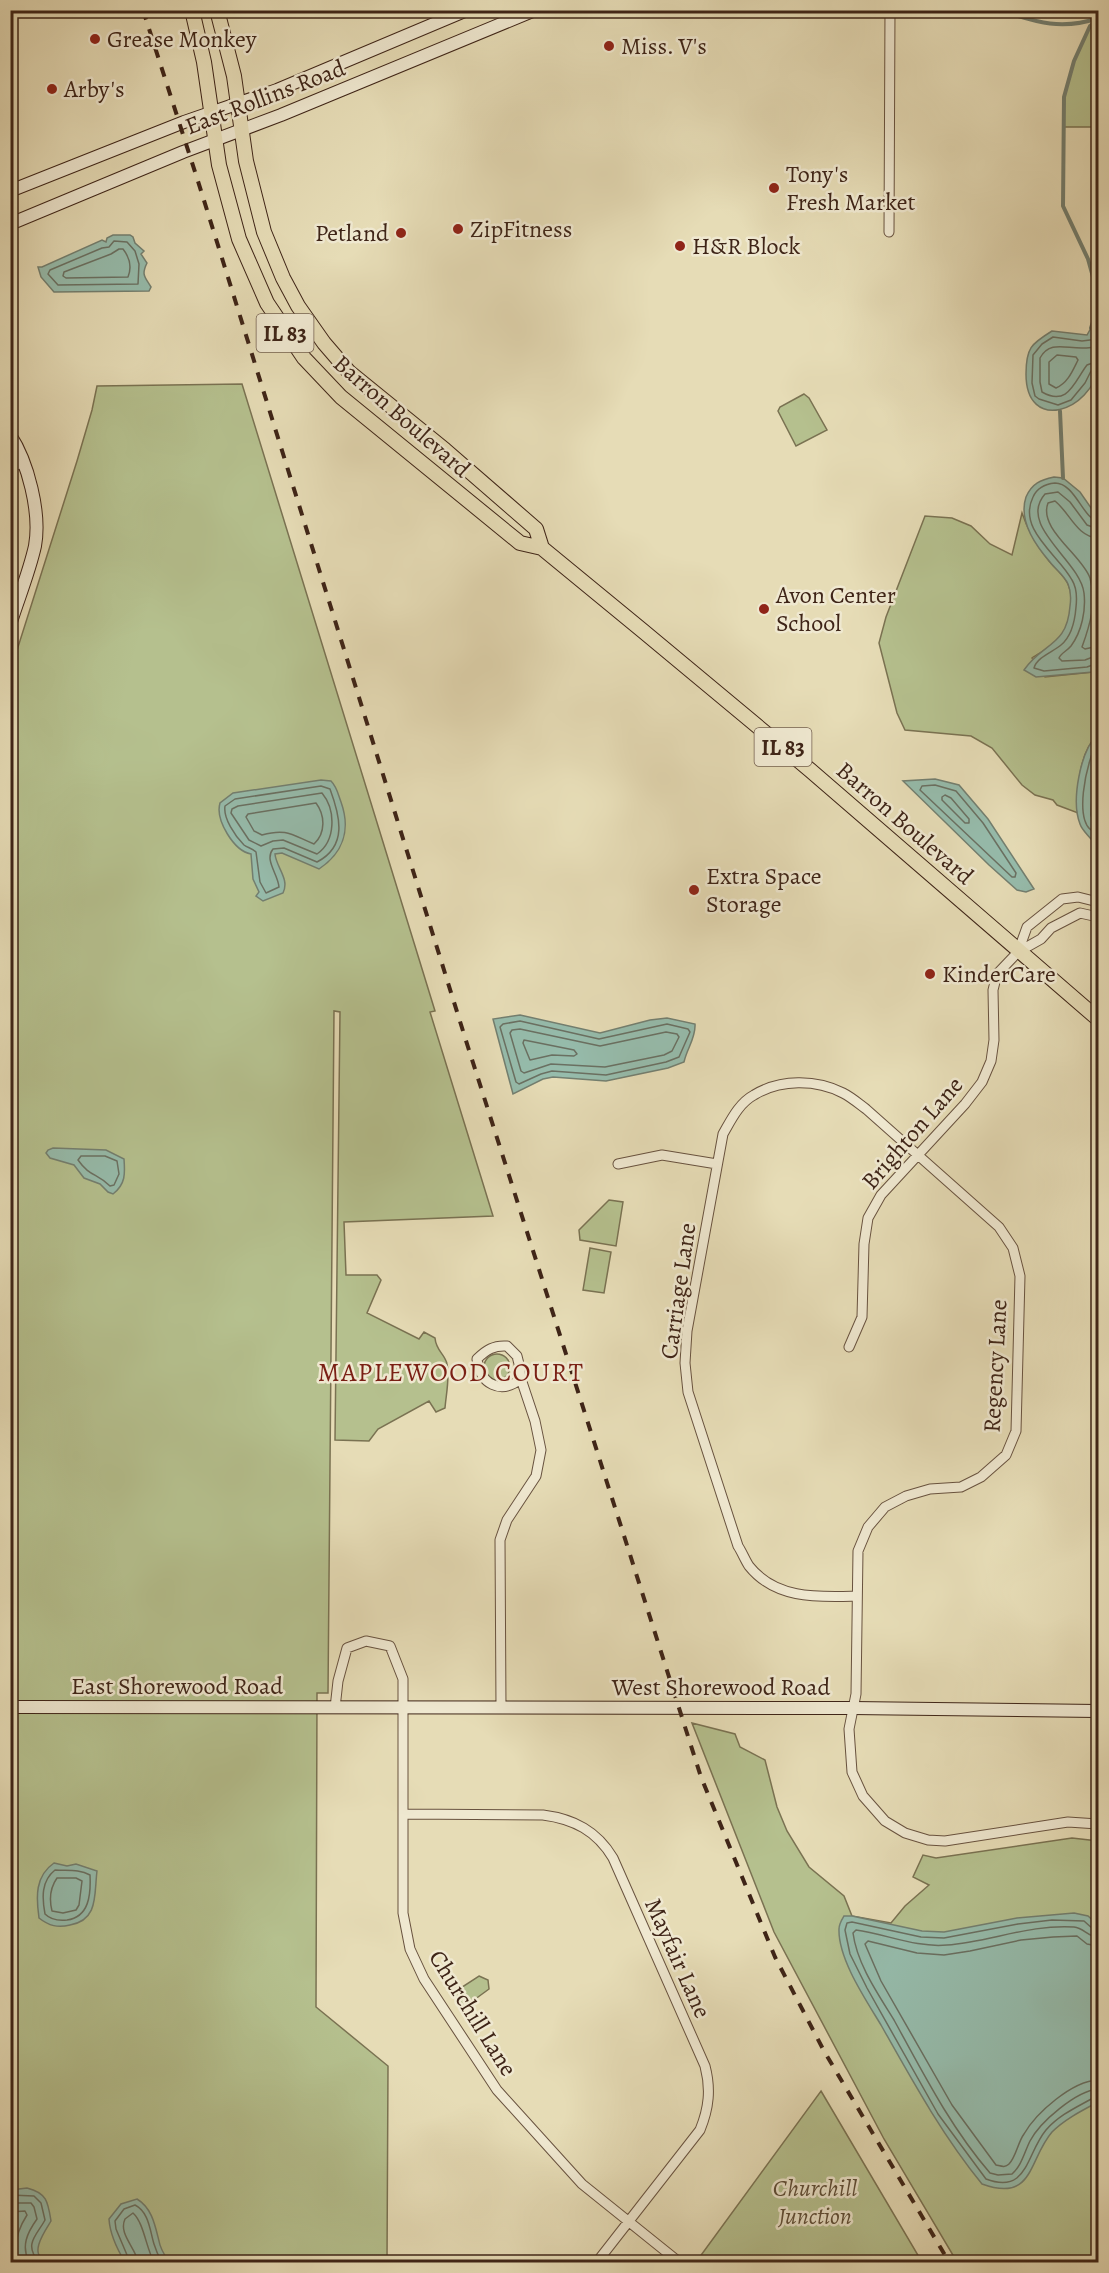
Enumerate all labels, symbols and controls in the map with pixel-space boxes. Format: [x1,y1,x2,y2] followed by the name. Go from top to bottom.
[107,23,257,55] place label: Grease Monkey
[621,30,707,62] place label: Miss. V's
[88,32,102,46] marker: Grease Monkey
[602,39,616,53] marker: Miss. V's
[180,52,350,142] street label: East Rollins Road
[63,73,125,105] place label: Arby's
[45,82,59,96] marker: Arby's
[786,158,915,218] place label: Tony's Fresh Market
[767,181,781,195] marker: Tony's Fresh Market
[470,213,572,245] place label: ZipFitness
[315,217,389,249] place label: Petland
[451,222,465,236] marker: ZipFitness
[394,226,408,240] marker: Petland
[692,230,801,262] place label: H&R Block
[673,239,687,253] marker: H&R Block
[256,314,314,352] road number: IL 83
[326,347,478,485] street label: Barron Boulevard
[775,579,896,639] place label: Avon Center School
[757,602,771,616] marker: Avon Center School
[754,728,812,766] road number: IL 83
[829,754,981,892] street label: Barron Boulevard
[706,860,822,920] place label: Extra Space Storage
[687,883,701,897] marker: Extra Space Storage
[942,958,1056,990] place label: KinderCare
[923,967,937,981] marker: KinderCare
[854,1070,970,1196] street label: Brighton Lane
[653,1221,703,1361] street label: Carriage Lane
[976,1299,1014,1433] street label: Regency Lane
[318,1355,584,1390] district label: MAPLEWOOD COURT
[71,1670,283,1702] street label: East Shorewood Road
[611,1671,830,1703] street label: West Shorewood Road
[637,1893,719,2023] street label: Mayfair Lane
[421,1944,525,2082] street label: Churchill Lane
[773,2172,857,2232] park label: Churchill Junction

